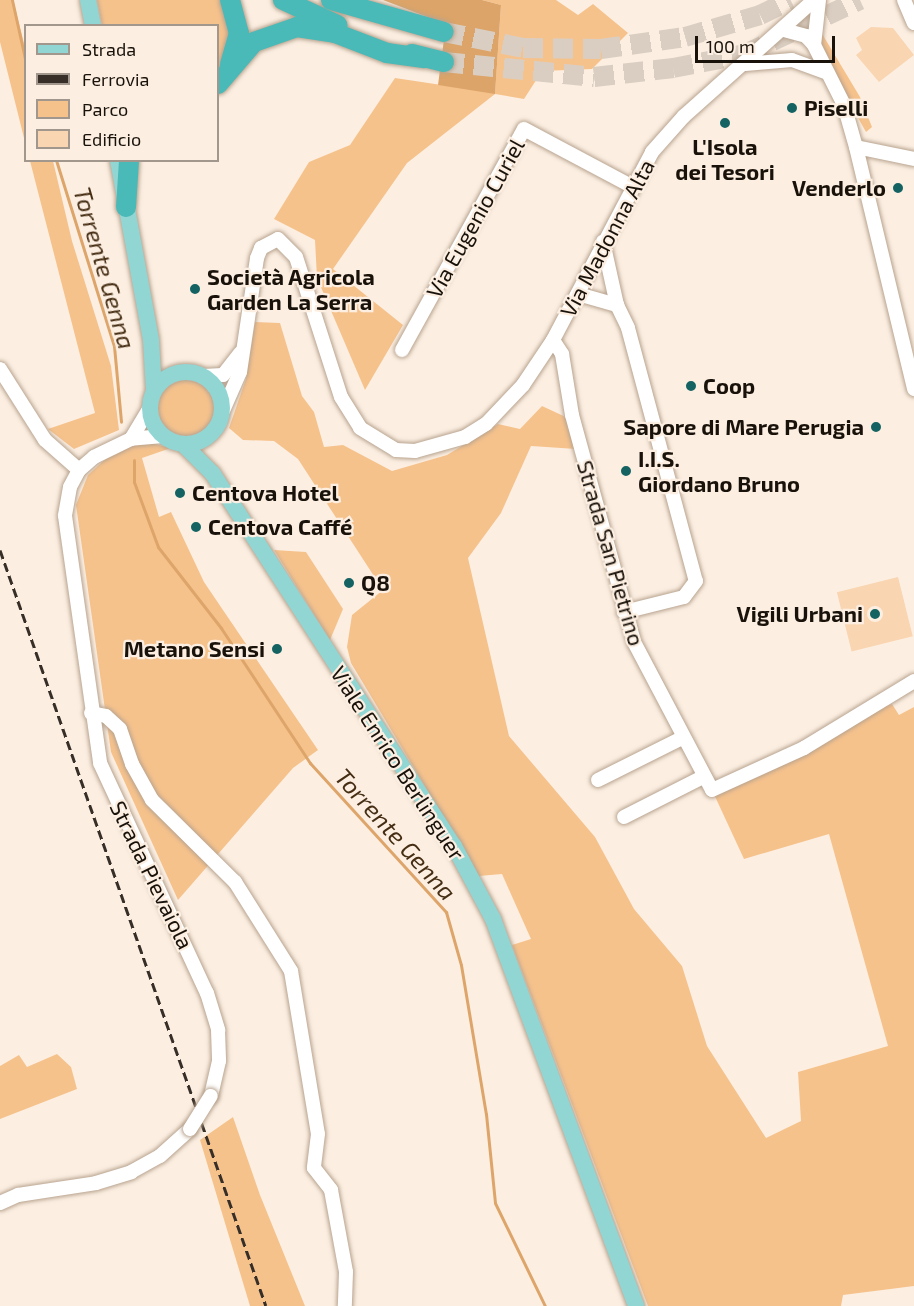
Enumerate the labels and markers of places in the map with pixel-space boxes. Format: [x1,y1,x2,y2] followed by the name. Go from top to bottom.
[804,95,868,121] place label: Piselli
[785,101,799,115] marker: Piselli
[718,116,732,130] marker: L'Isola dei Tesori
[675,133,775,184] place label: L'Isola dei Tesori
[792,175,886,201] place label: Venderlo
[891,181,905,195] marker: Venderlo
[207,263,375,314] place label: Società Agricola Garden La Serra
[188,282,202,296] marker: Società Agricola Garden La Serra
[703,373,755,399] place label: Coop
[684,379,698,393] marker: Coop
[623,414,864,440] place label: Sapore di Mare Perugia
[869,420,883,434] marker: Sapore di Mare Perugia
[638,445,800,496] place label: I.I.S. Giordano Bruno
[619,464,633,478] marker: I.I.S. Giordano Bruno
[192,480,339,506] place label: Centova Hotel
[173,486,187,500] marker: Centova Hotel
[208,514,352,540] place label: Centova Caffé
[189,520,203,534] marker: Centova Caffé
[361,570,390,596] place label: Q8
[342,576,356,590] marker: Q8
[737,601,863,627] place label: Vigili Urbani
[868,607,882,621] marker: Vigili Urbani
[124,636,265,662] place label: Metano Sensi
[270,642,284,656] marker: Metano Sensi

